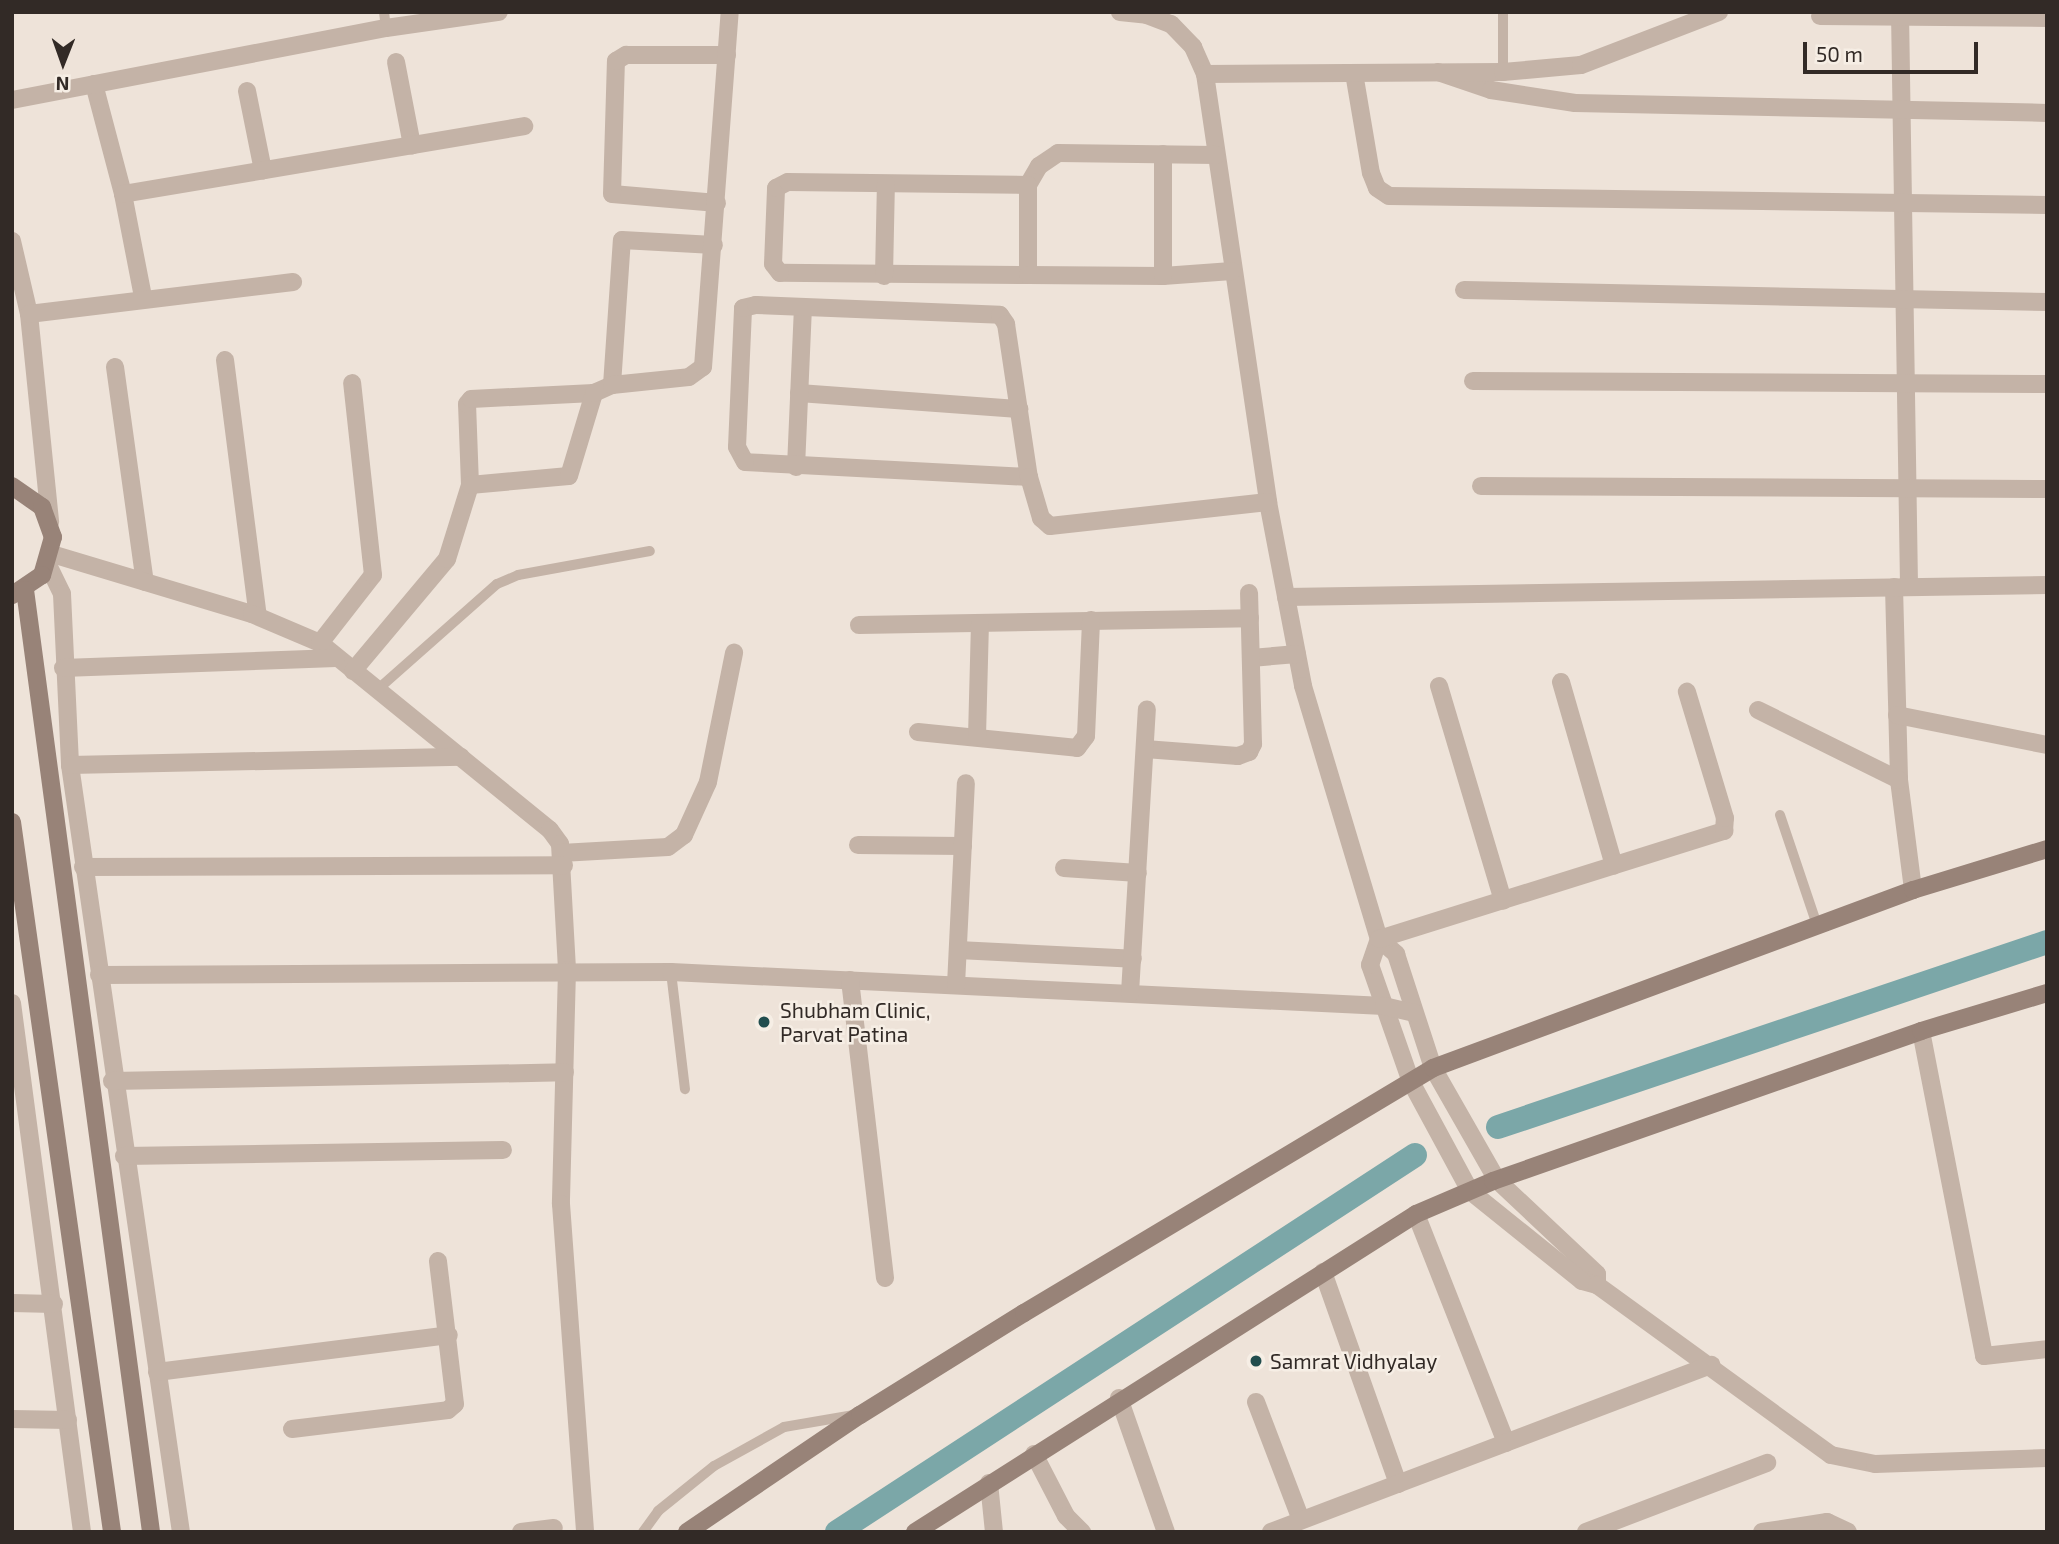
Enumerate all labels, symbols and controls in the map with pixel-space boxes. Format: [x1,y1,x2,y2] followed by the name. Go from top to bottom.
[28,28,98,98] north arrow
[1807,28,1982,72] scale bar
[1816,41,1863,66] text: 50 m
[56,73,70,96] text: N
[780,997,931,1047] place label: Shubham Clinic, Parvat Patina
[754,1012,774,1032] marker: Shubham Clinic, Parvat Patina
[1270,1348,1438,1374] place label: Samrat Vidhyalay
[1248,1353,1264,1369] marker: Samrat Vidhyalay

